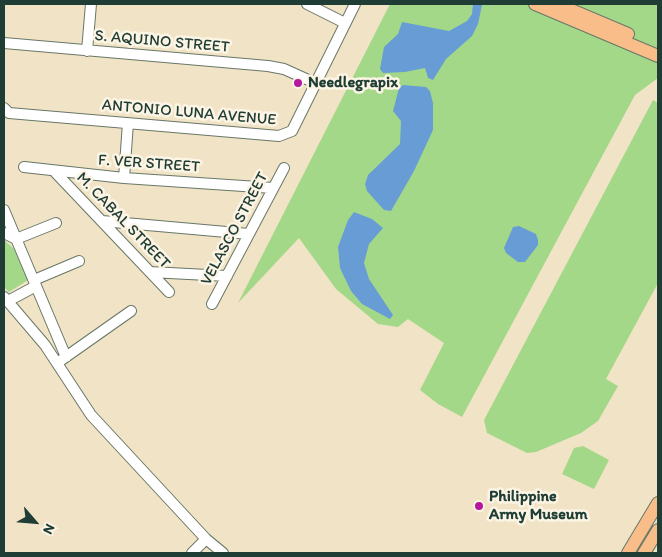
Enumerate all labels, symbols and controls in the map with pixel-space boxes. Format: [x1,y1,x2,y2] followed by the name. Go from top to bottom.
[94,27,230,57] street label: S. AQUINO STREET
[308,73,398,93] place label: Needlegrapix
[292,77,304,89] marker: Needlegrapix
[101,96,277,130] street label: ANTONIO LUNA AVENUE
[97,151,201,177] street label: F. VER STREET
[72,169,174,273] street label: M. CABAL STREET
[197,169,273,289] street label: VELASCO STREET
[489,487,588,525] place label: Philippine Army Museum
[10,497,60,547] north arrow
[473,500,485,512] marker: Philippine Army Museum
[39,521,59,537] text: N

